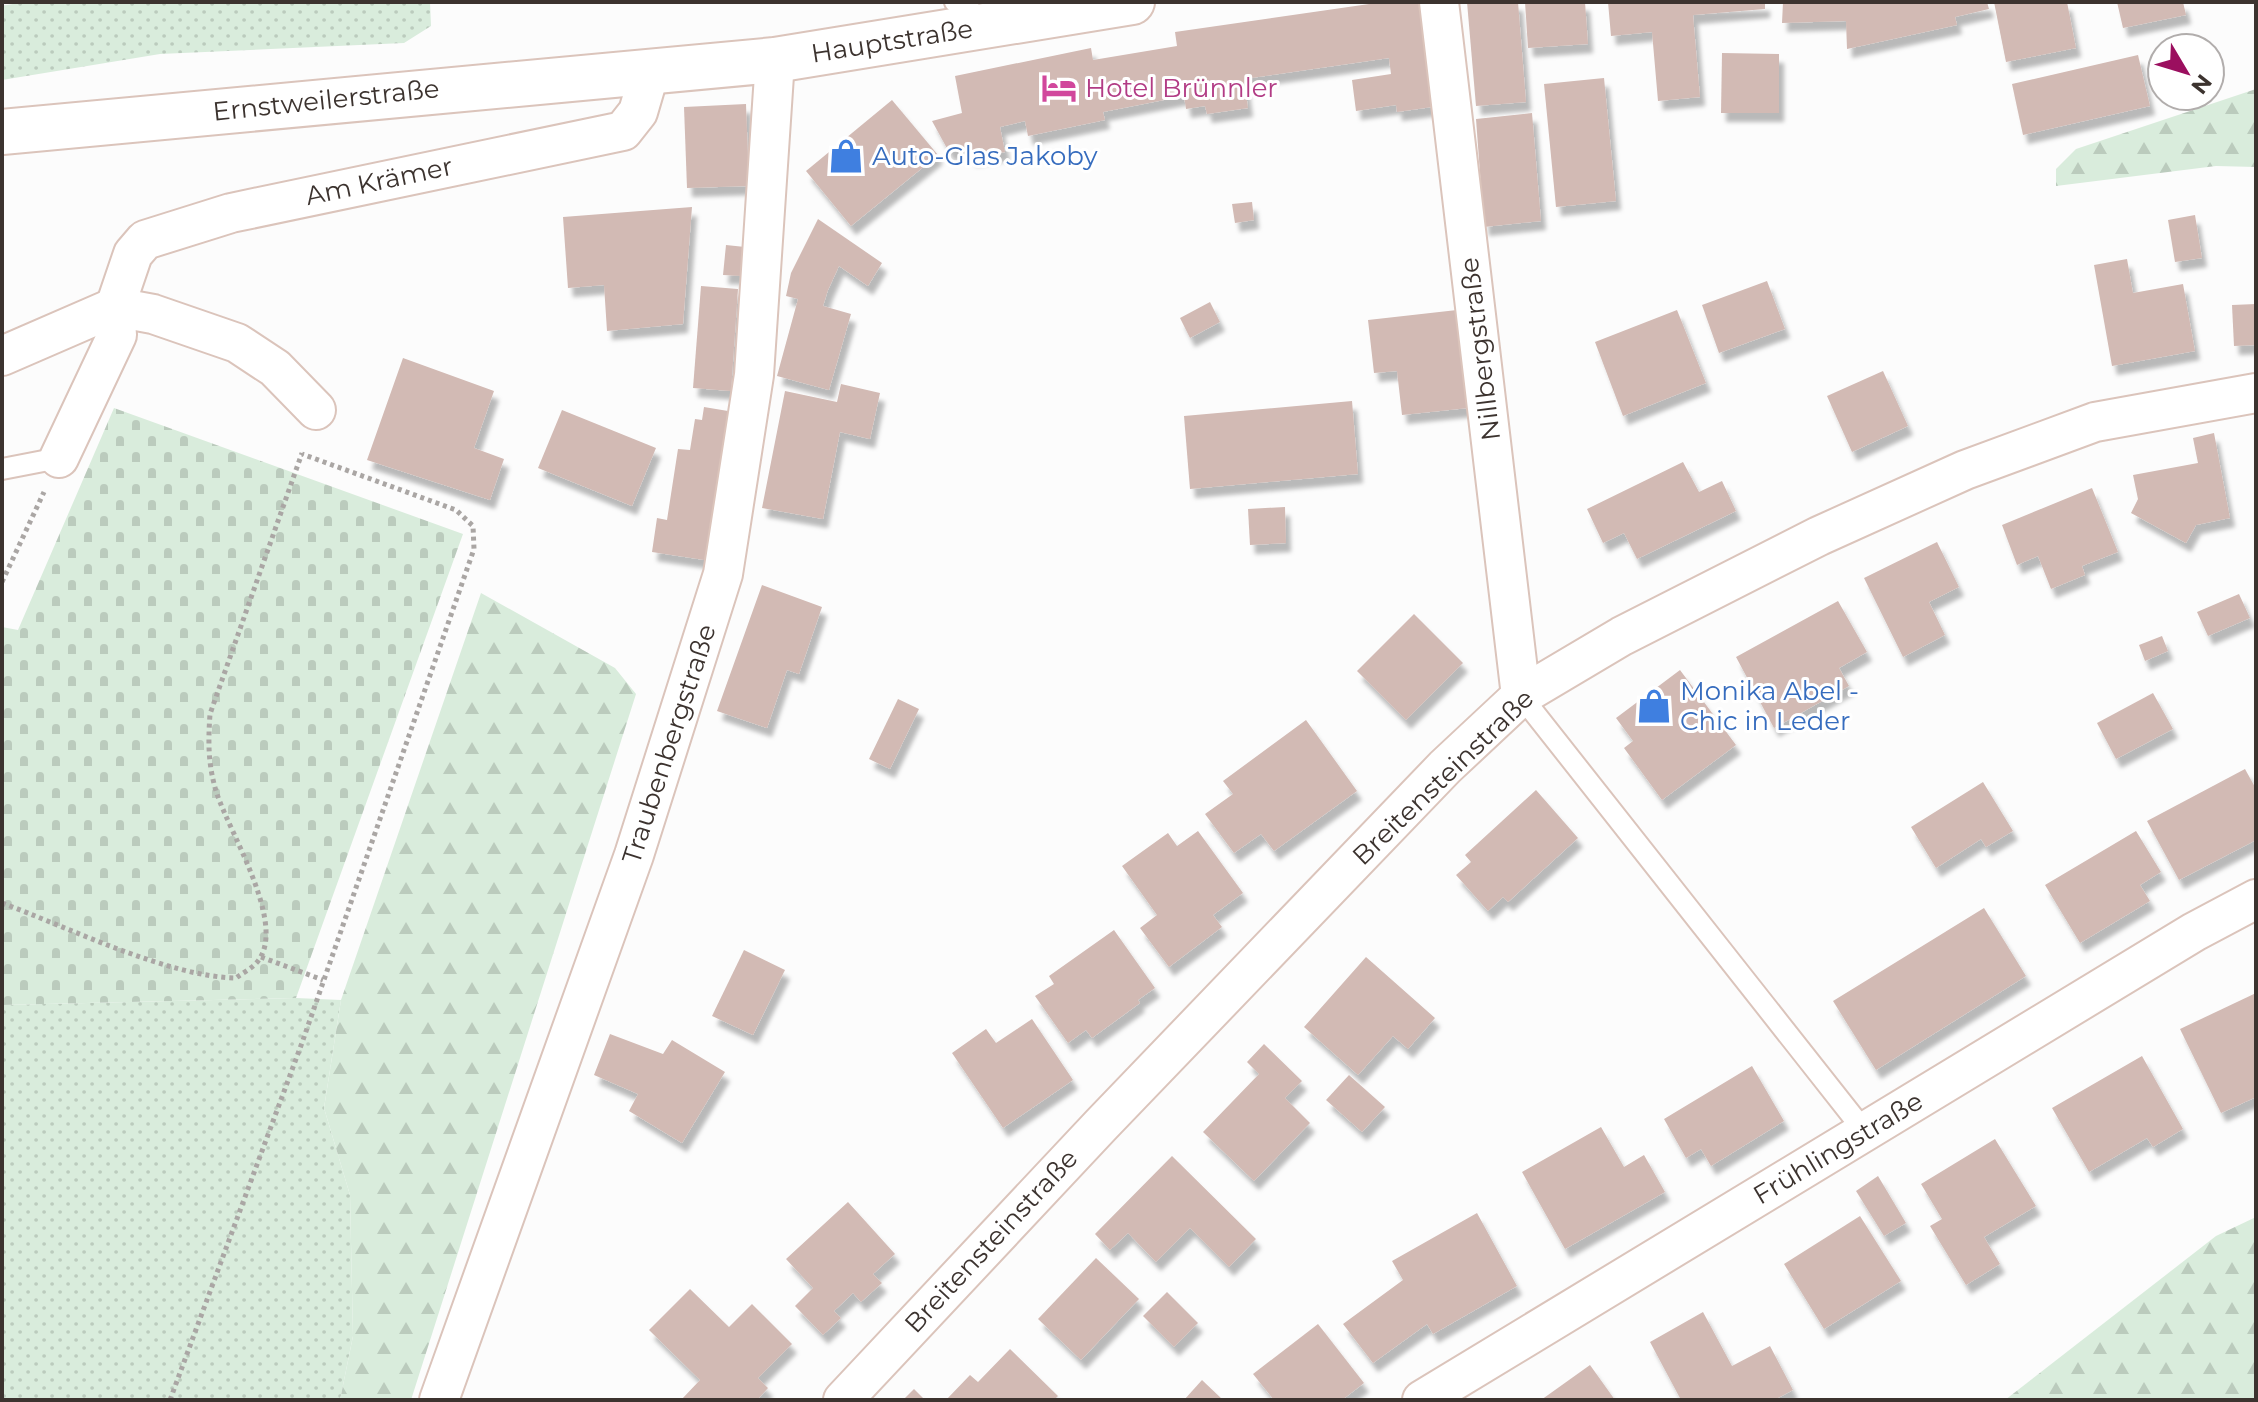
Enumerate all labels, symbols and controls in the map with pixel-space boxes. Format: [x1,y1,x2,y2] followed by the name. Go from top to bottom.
[809,12,975,70] street label: Hauptstraße
[2146,32,2226,112] north arrow
[1040,69,1078,107] hotel icon: Hotel Brünnler
[2185,69,2217,99] text: N
[211,72,441,128] street label: Ernstweilerstraße
[1085,72,1278,104] place label: Hotel Brünnler
[827,137,865,175] shop icon: Auto-Glas Jakoby
[872,140,1098,172] place label: Auto-Glas Jakoby
[302,150,456,212] street label: Am Krämer
[1453,256,1507,442] street label: Nillbergstraße
[615,620,723,868] street label: Traubenbergstraße
[1680,675,1859,737] place label: Monika Abel - Chic in Leder
[1346,682,1540,872] street label: Breitensteinstraße
[1635,687,1673,725] shop icon: Monika Abel - Chic in Leder
[1747,1085,1929,1211] street label: Frühlingstraße
[898,1142,1084,1340] street label: Breitensteinstraße

